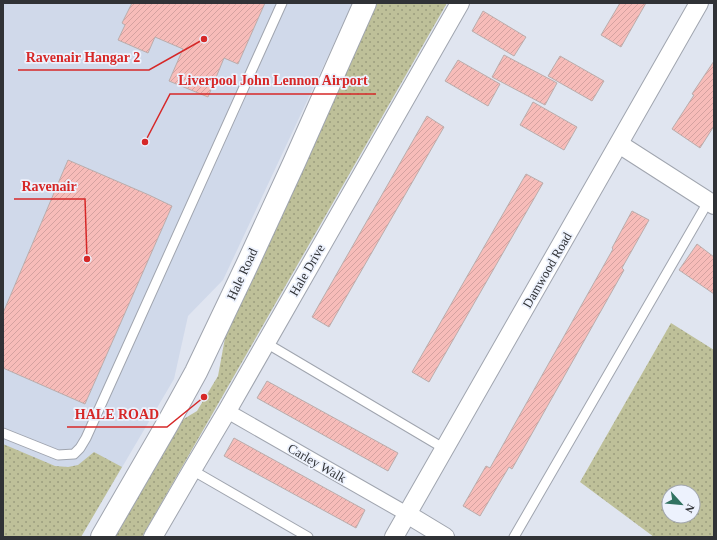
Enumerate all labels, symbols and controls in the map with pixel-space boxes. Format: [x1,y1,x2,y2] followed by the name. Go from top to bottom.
[18,44,149,70] callout: Ravenair Hangar 2
[26,50,140,65] text: Ravenair Hangar 2
[170,68,376,94] callout: Liverpool John Lennon Airport
[178,73,368,88] text: Liverpool John Lennon Airport
[14,173,85,199] callout: Ravenair
[21,179,77,194] text: Ravenair
[519,229,575,310] street label: Damwood Road
[286,241,328,299] street label: Hale Drive
[224,245,261,302] street label: Hale Road
[67,401,167,427] callout: HALE ROAD
[75,407,159,422] text: HALE ROAD
[285,440,349,486] street label: Carley Walk
[661,484,701,524] north arrow
[683,502,697,515] text: N

